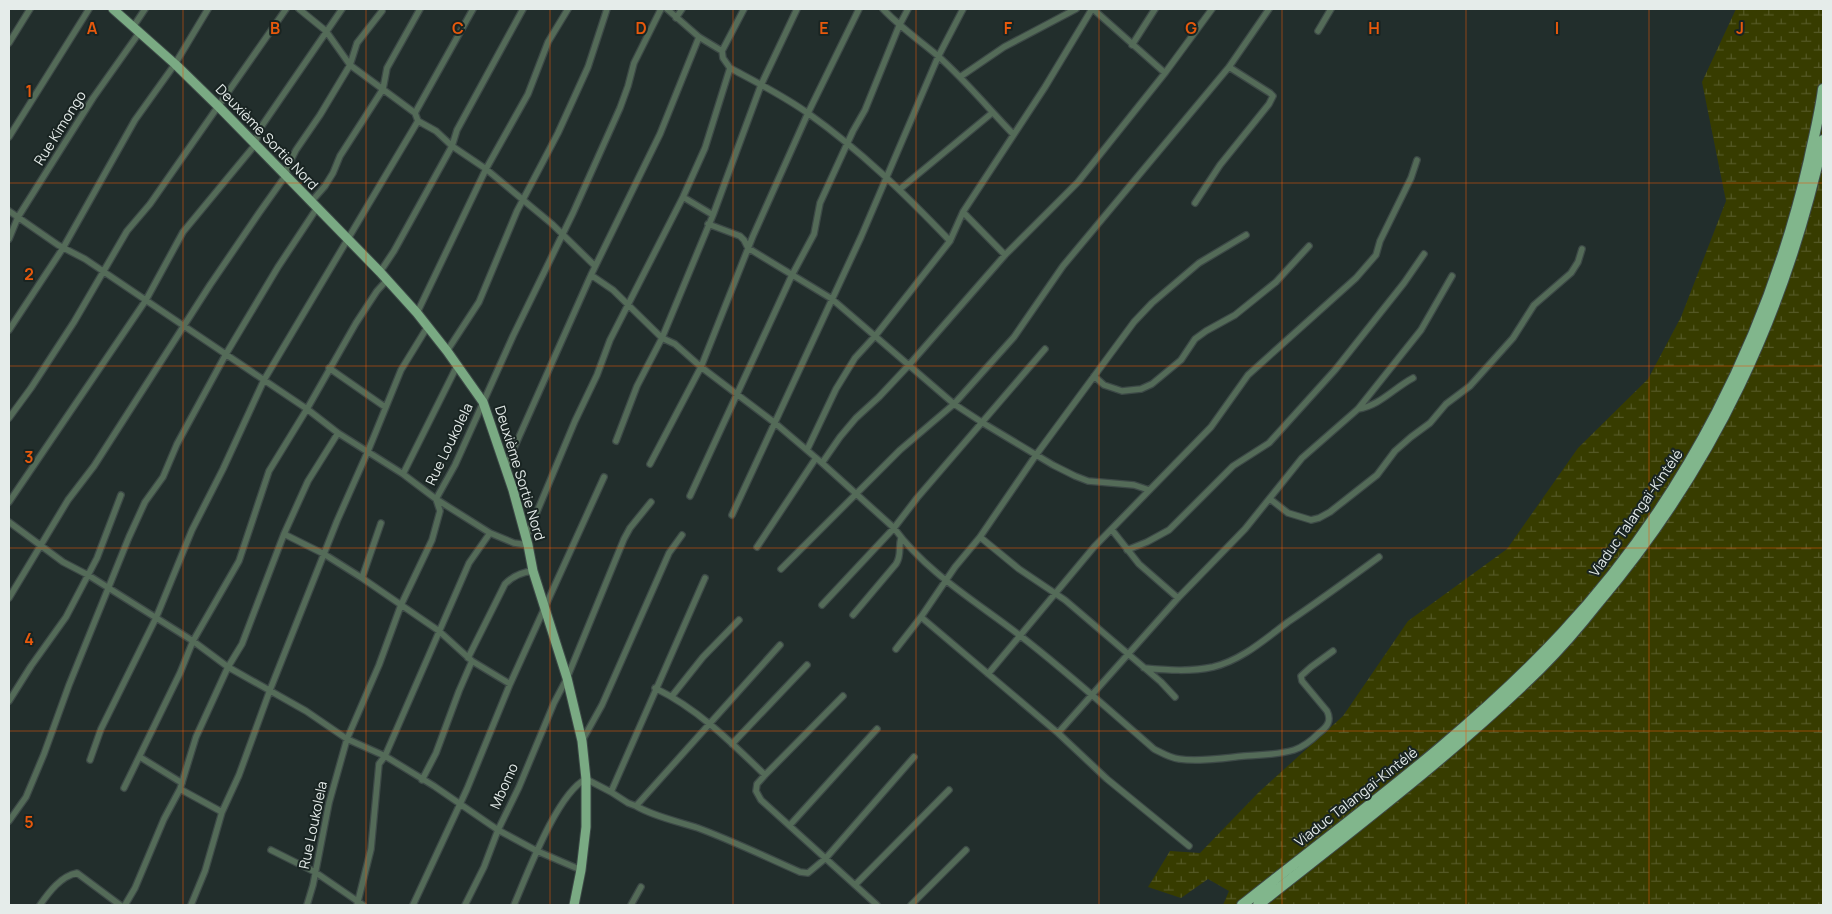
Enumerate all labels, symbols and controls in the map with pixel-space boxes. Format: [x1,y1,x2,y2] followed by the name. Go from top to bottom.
[87,17,98,39] text: A
[270,17,280,39] text: B
[452,17,464,39] text: C
[635,17,647,39] text: D
[819,17,829,39] text: E
[1004,17,1013,39] text: F
[1185,17,1197,39] text: G
[1368,17,1380,39] text: H
[1555,17,1559,39] text: I
[1736,17,1744,39] text: J
[25,80,33,102] text: 1
[212,80,323,194] street label: Deuxième Sortie Nord
[29,87,90,169] street label: Rue Kimongo
[24,263,34,285] text: 2
[420,399,477,488] street label: Rue Loukolela
[491,403,550,543] street label: Deuxième Sortie Nord
[1584,445,1687,580] street label: Viaduc Talangaï-Kintélé
[24,446,34,468] text: 3
[24,628,34,650] text: 4
[1290,743,1421,851] street label: Viaduc Talangaï-Kintélé
[485,760,522,812] street label: Mbomo
[294,779,331,871] street label: Rue Loukolela
[24,811,34,833] text: 5

